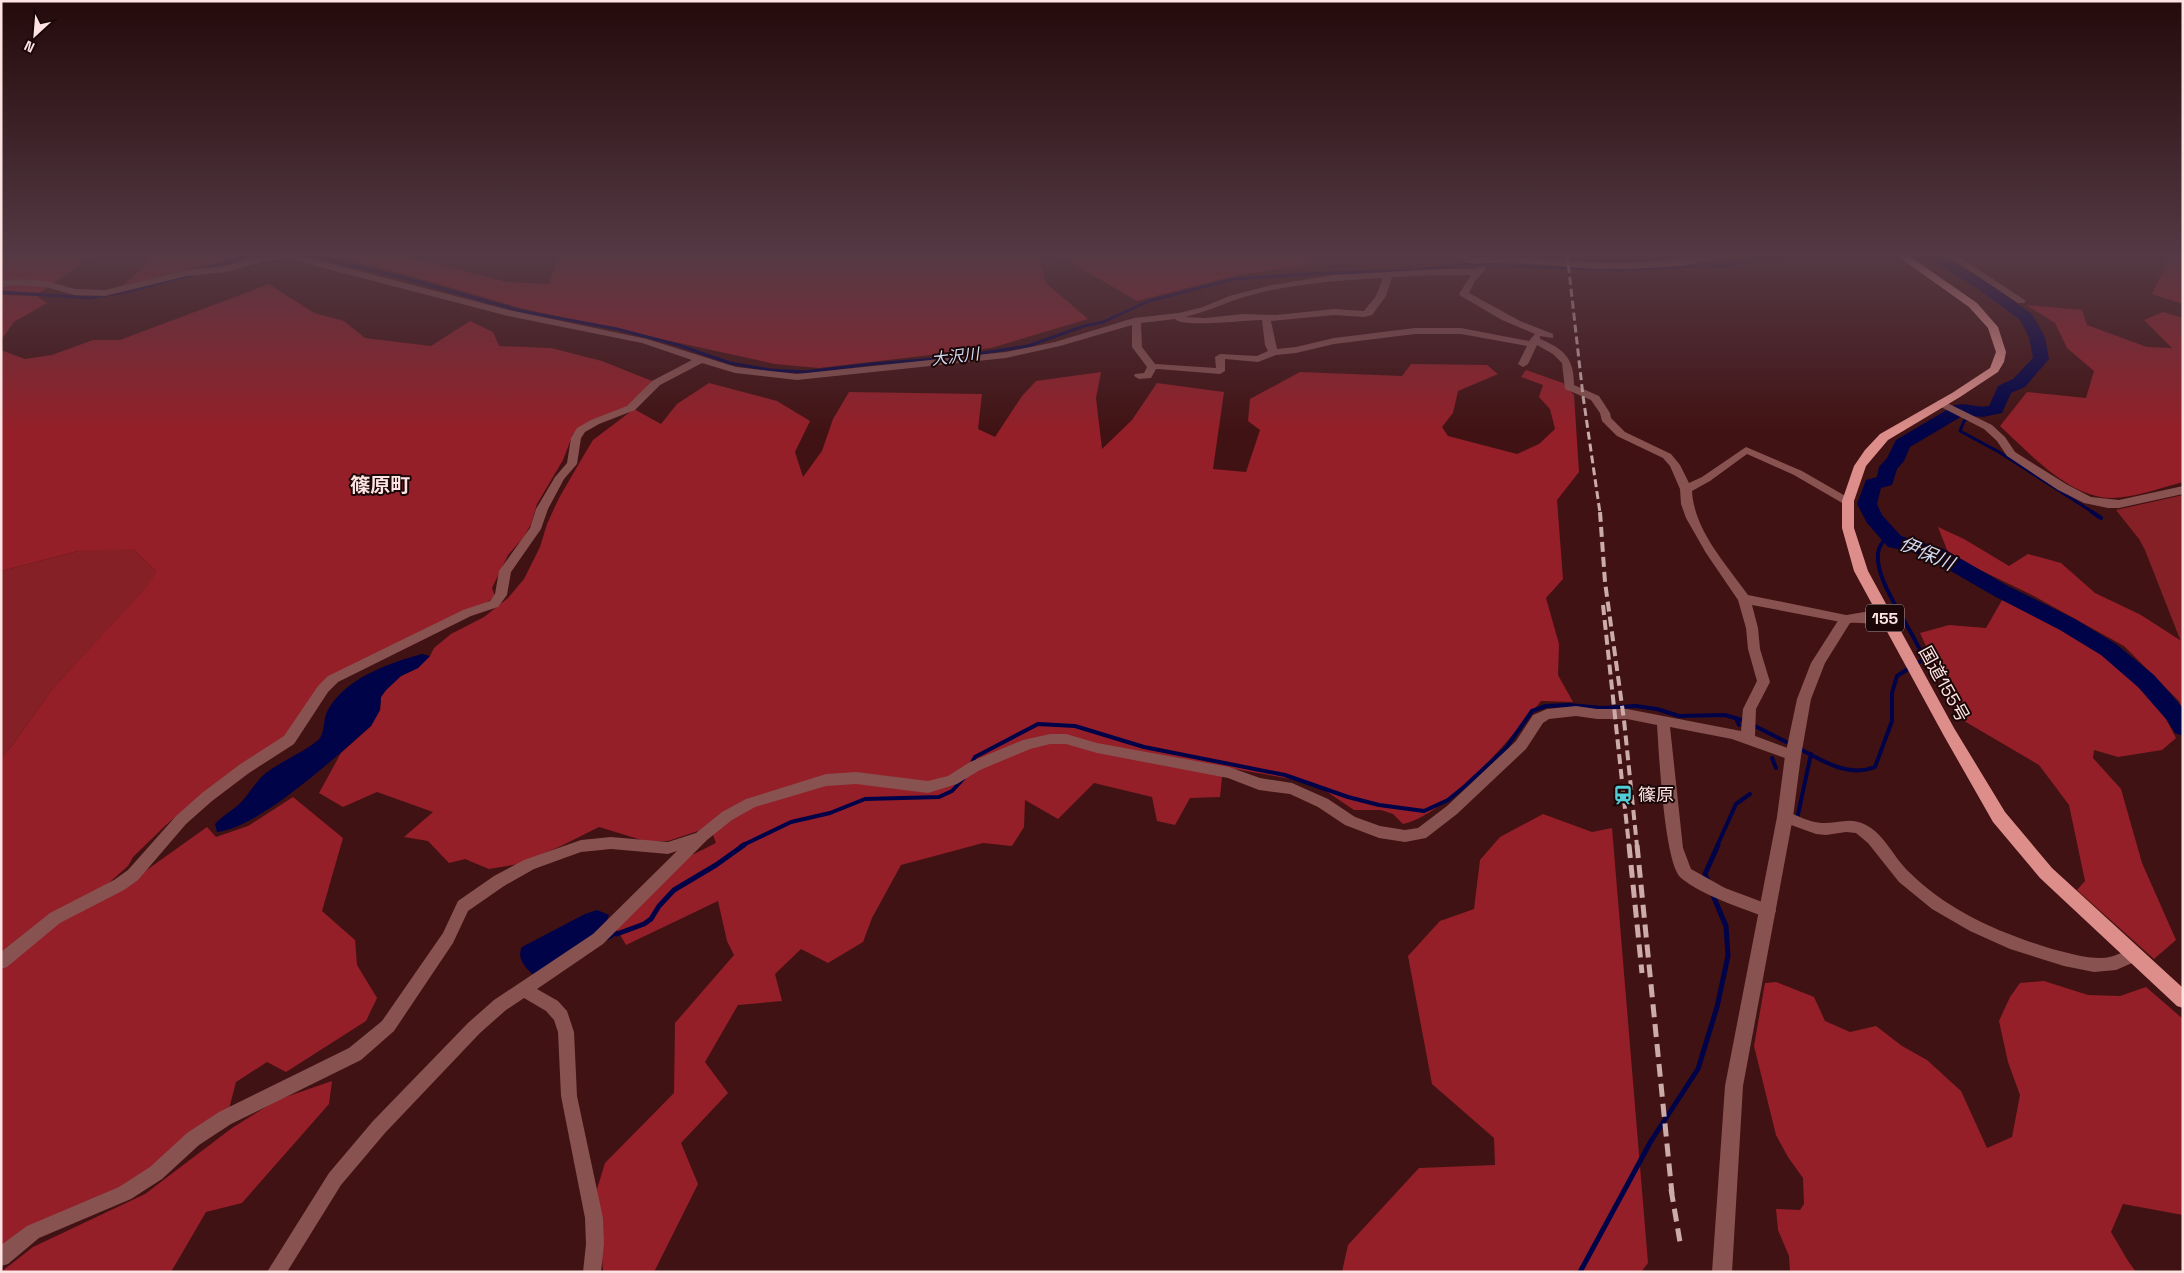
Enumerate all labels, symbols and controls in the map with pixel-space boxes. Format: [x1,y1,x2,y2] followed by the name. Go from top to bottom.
[10,10,60,60] north arrow
[21,37,37,57] text: N
[930,343,982,370] water label: 大沢川
[350,472,410,498] district label: 篠原町
[1896,531,1960,577] water label: 伊保川
[1866,604,1904,632] road number: 155
[1914,642,1975,726] street label: 国道155号
[1638,783,1674,806] place label: 篠原
[1612,784,1634,806] station icon: 篠原

